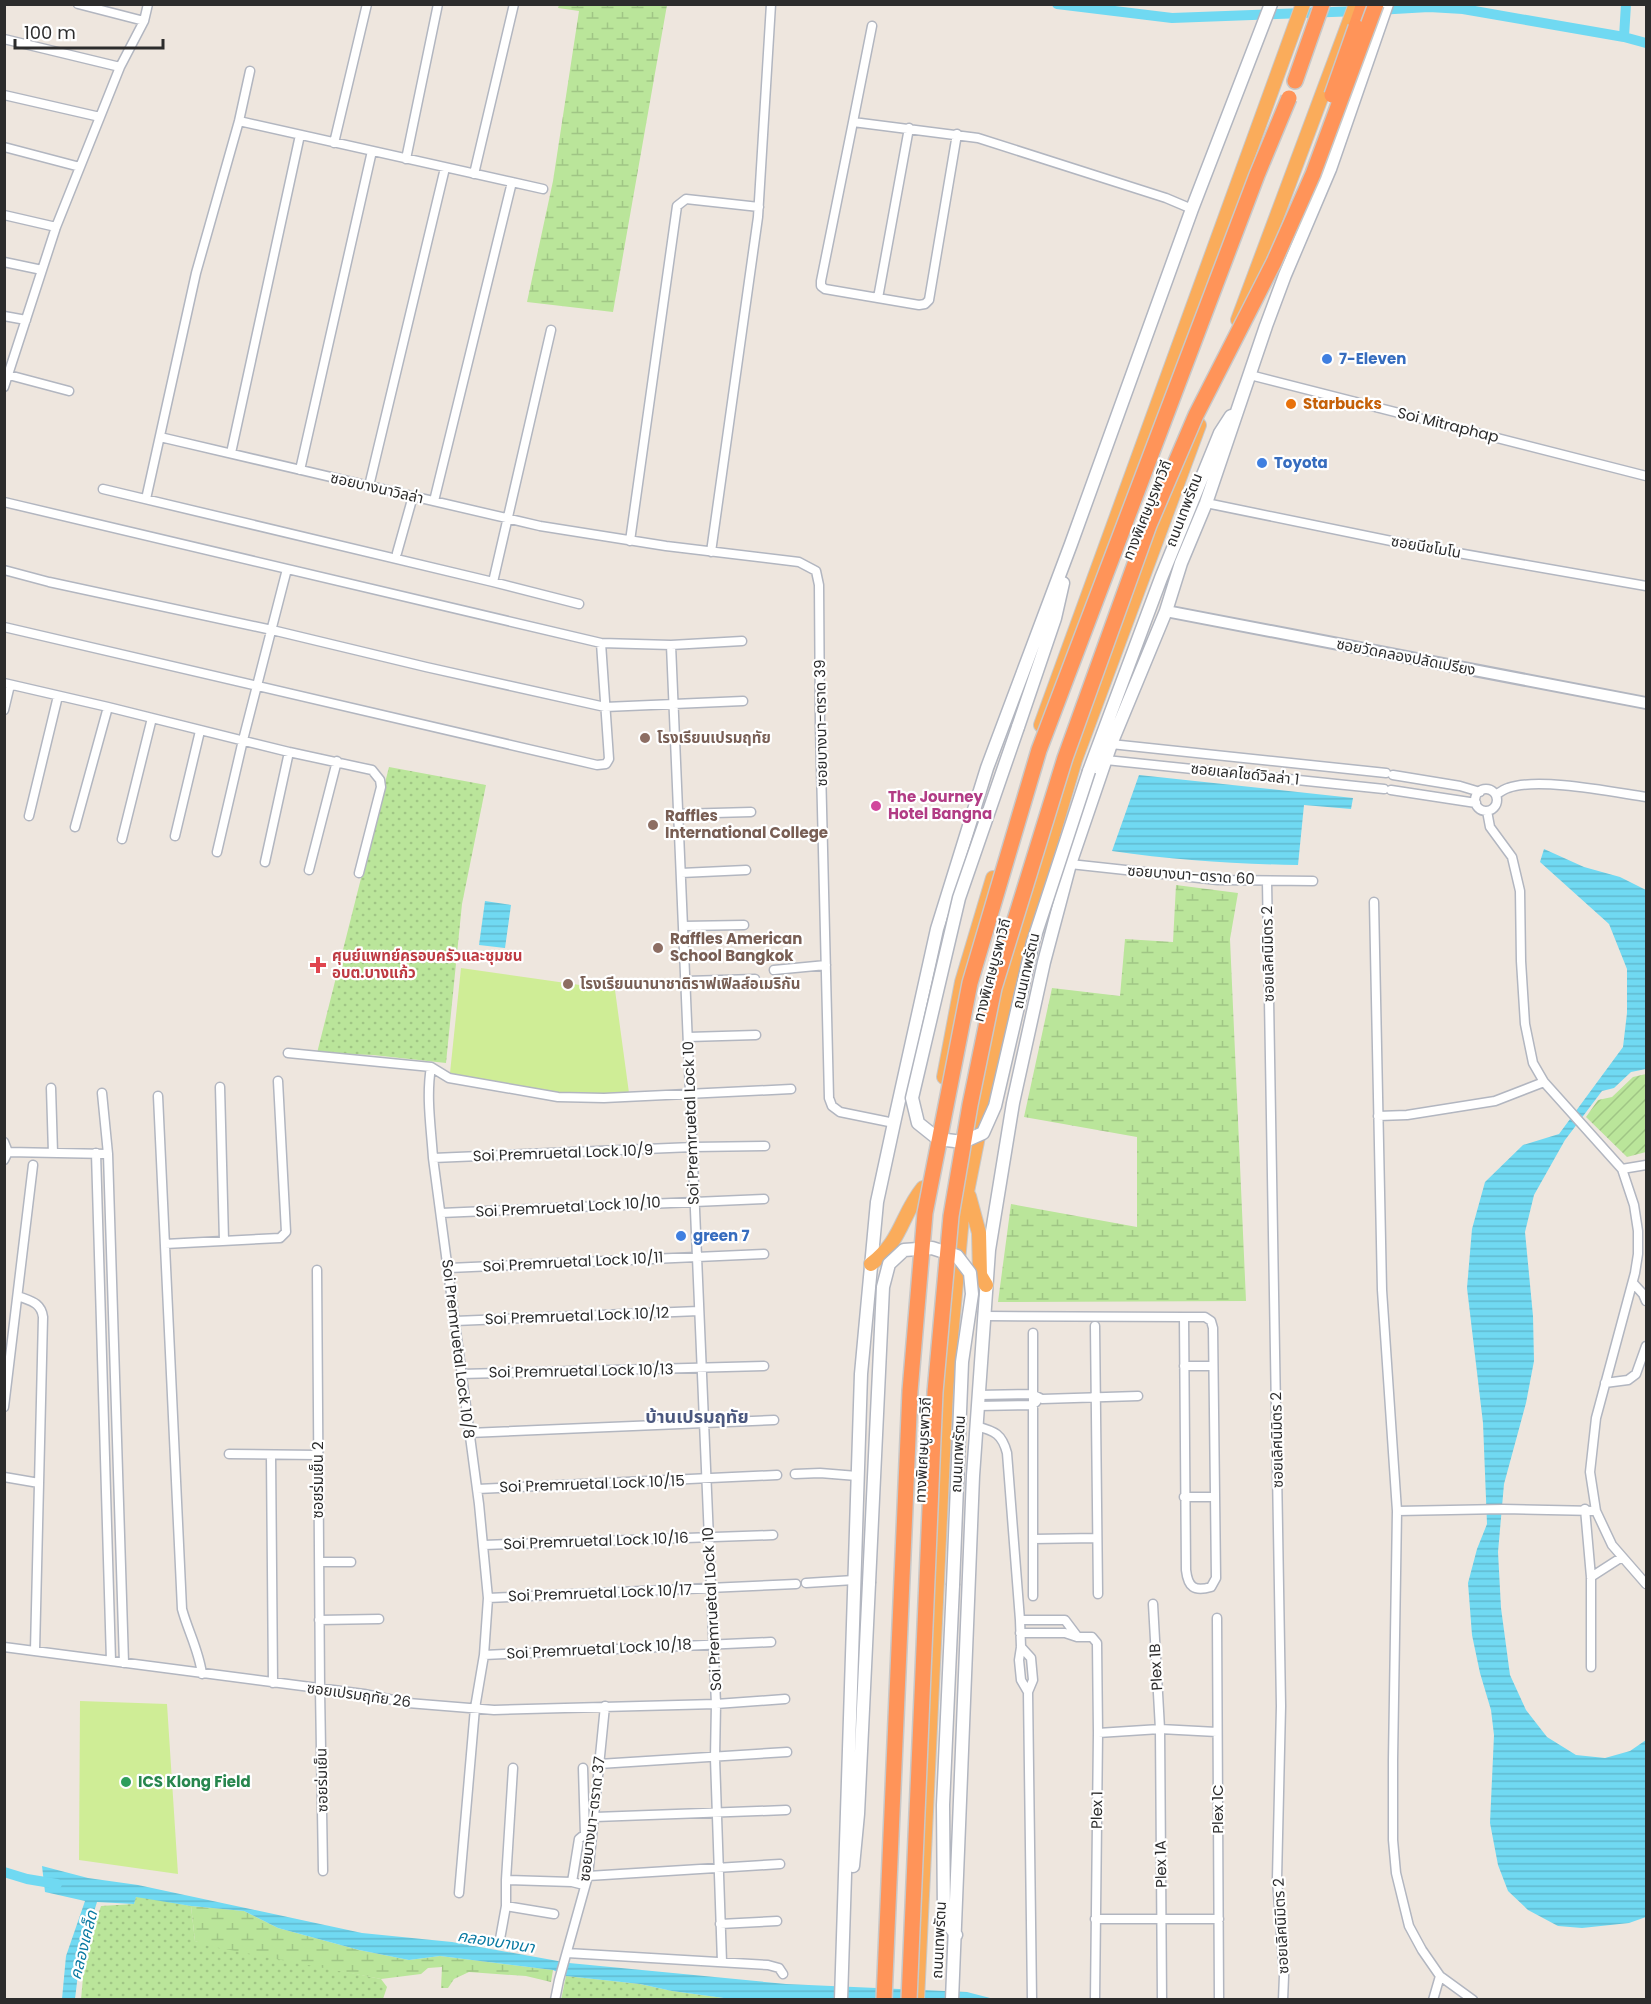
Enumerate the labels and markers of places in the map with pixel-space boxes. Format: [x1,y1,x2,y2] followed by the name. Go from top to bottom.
[1339,348,1406,369] place label: 7-Eleven
[1320,352,1334,366] marker: 7-Eleven
[1303,393,1382,414] place label: Starbucks
[1284,397,1298,411] marker: Starbucks
[1274,452,1328,473] place label: Toyota
[1255,456,1269,470] marker: Toyota
[657,727,771,748] place label: โรงเรียนเปรมฤทัย
[638,731,652,745] marker: โรงเรียนเปรมฤทัย
[888,786,992,824] place label: The Journey Hotel Bangna
[869,799,883,813] marker: The Journey Hotel Bangna
[665,805,828,843] place label: Raffles International College
[646,818,660,832] marker: Raffles International College
[670,928,802,966] place label: Raffles American School Bangkok
[651,941,665,955] marker: Raffles American School Bangkok
[332,945,523,983] place label: ศุนย์แพทย์ครอบครัวและชุมชน อบต.บางแก้ว
[309,956,327,974] marker: ศุนย์แพทย์ครอบครัวและชุมชน อบต.บางแก้ว
[580,973,800,994] place label: โรงเรียนนานาชาติราฟเฟิลส์อเมริกัน
[561,977,575,991] marker: โรงเรียนนานาชาติราฟเฟิลส์อเมริกัน
[693,1225,749,1246] place label: green 7
[674,1229,688,1243] marker: green 7
[138,1771,251,1792] place label: ICS Klong Field
[119,1775,133,1789] marker: ICS Klong Field

